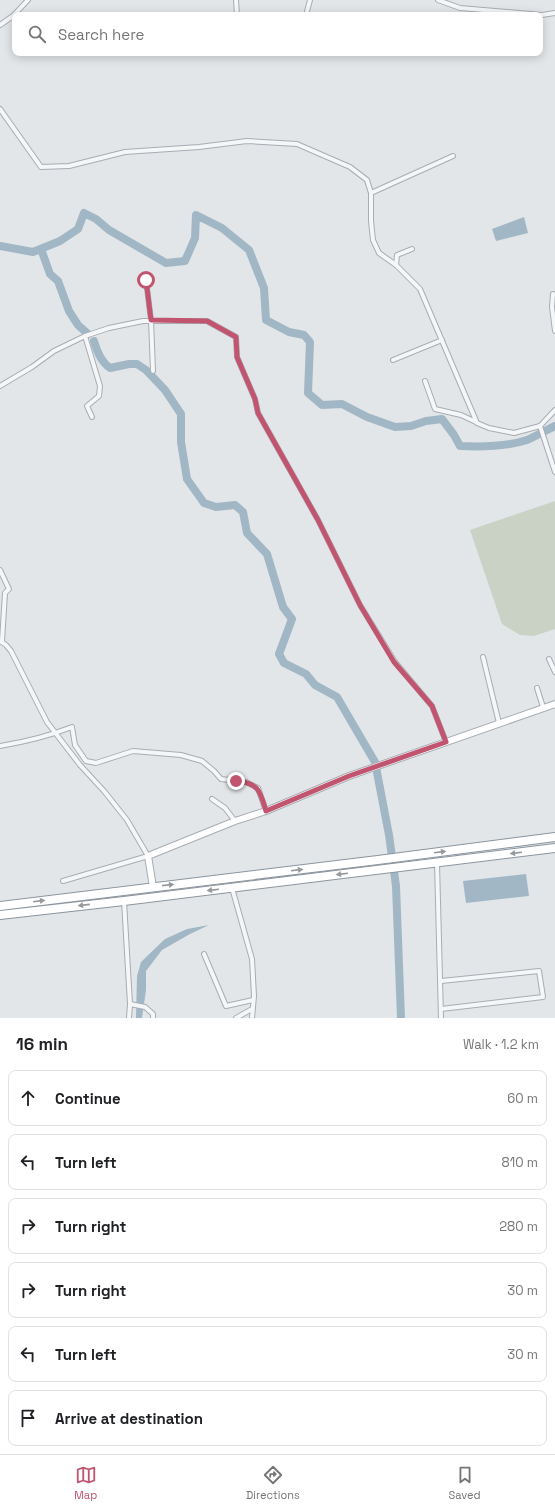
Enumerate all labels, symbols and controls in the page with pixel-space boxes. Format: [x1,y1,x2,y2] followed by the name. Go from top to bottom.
[12,12,543,56] search box
[26,23,48,45] icon: search
[58,25,144,44] text: Search here
[137,271,155,289] route start
[227,772,245,790] route end
[434,849,446,855] one-way arrow
[510,849,522,856] one-way arrow
[291,867,303,873] one-way arrow
[336,871,348,877] one-way arrow
[162,882,174,889] one-way arrow
[207,887,219,893] one-way arrow
[33,898,45,904] one-way arrow
[78,902,90,909] one-way arrow
[16,1033,68,1055] text: 16 min
[463,1036,539,1053] text: Walk · 1.2 km
[17,1087,39,1109] icon: ahead
[55,1089,121,1108] text: Continue
[507,1090,538,1107] text: 60 m
[17,1151,39,1173] icon: left
[55,1153,117,1172] text: Turn left
[502,1154,538,1171] text: 810 m
[17,1215,39,1237] icon: right
[55,1217,126,1236] text: Turn right
[499,1218,538,1235] text: 280 m
[17,1279,39,1301] icon: right
[55,1281,126,1300] text: Turn right
[507,1282,538,1299] text: 30 m
[17,1343,39,1365] icon: left
[55,1345,117,1364] text: Turn left
[507,1346,538,1363] text: 30 m
[17,1407,39,1429] icon: arrive
[55,1409,203,1428] text: Arrive at destination
[74,1464,97,1502] tab: Map
[246,1464,300,1502] tab: Directions
[449,1464,481,1502] tab: Saved

